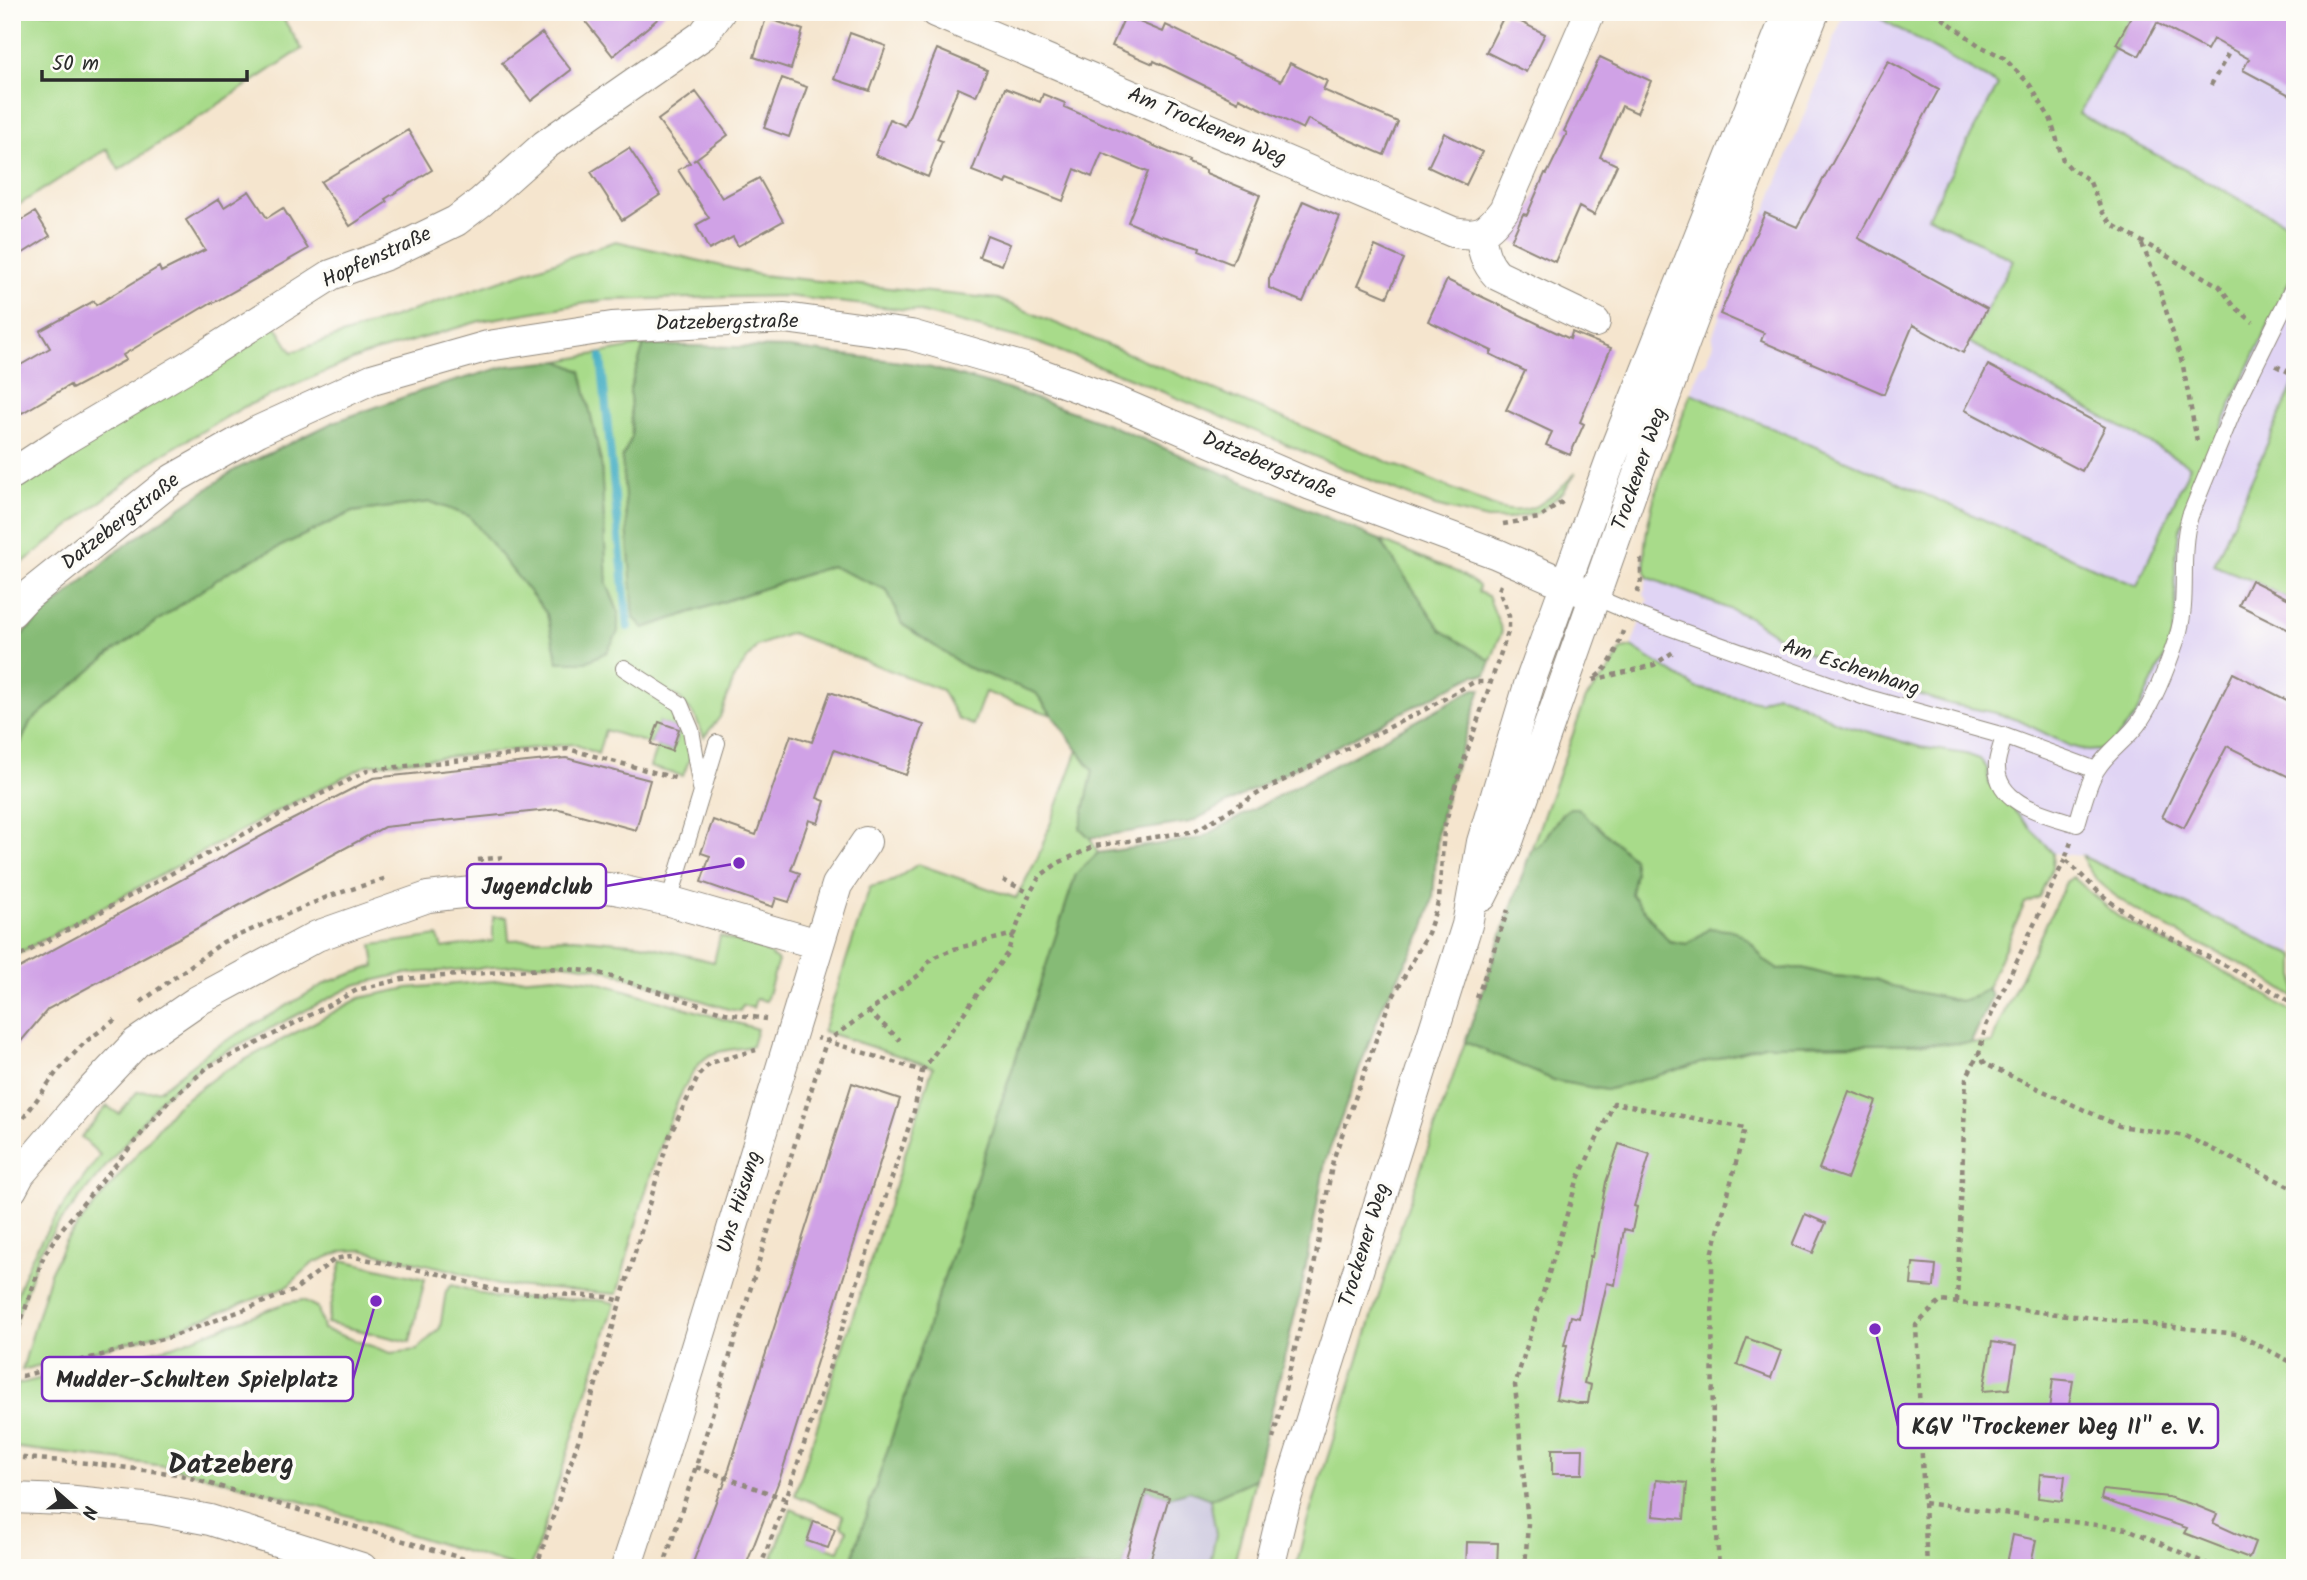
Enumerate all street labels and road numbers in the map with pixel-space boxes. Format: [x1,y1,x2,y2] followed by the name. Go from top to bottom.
[1122,79,1292,175] street label: Am Trockenen Weg
[317,218,438,298] street label: Hopfenstraße
[655,305,799,341] street label: Datzebergstraße
[1604,403,1676,535] street label: Trockener Weg
[1197,423,1342,509] street label: Datzebergstraße
[54,465,188,579] street label: Datzebergstraße
[1778,630,1924,706] street label: Am Eschenhang
[709,1147,771,1257] street label: Uns Hüsung
[1330,1179,1400,1311] street label: Trockener Weg

